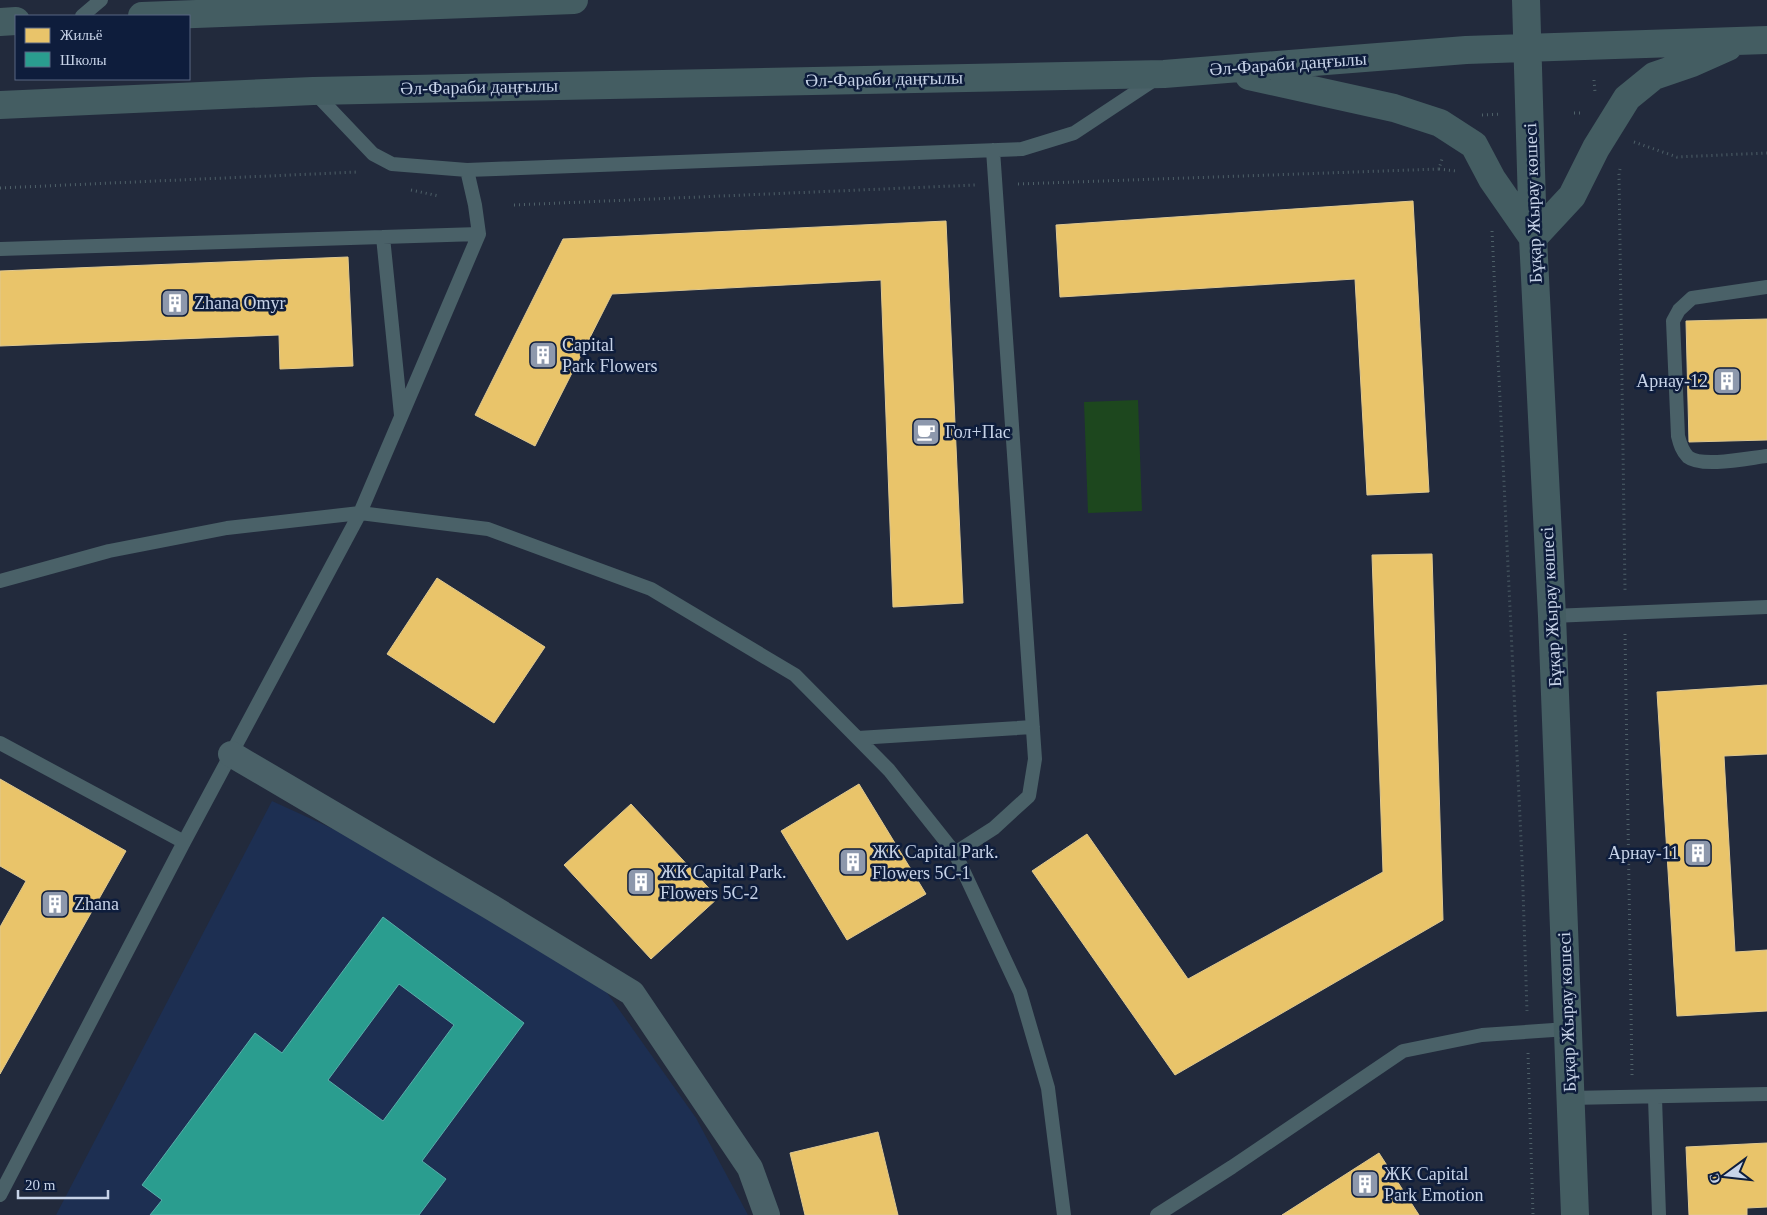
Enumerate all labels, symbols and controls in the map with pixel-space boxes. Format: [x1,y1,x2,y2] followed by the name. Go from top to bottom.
[15,15,190,80] legend
[60,27,103,43] text: Жильё
[1209,49,1367,79] street label: Әл-Фараби даңғылы
[60,52,107,68] text: Школы
[805,68,963,90] street label: Әл-Фараби даңғылы
[400,76,558,98] street label: Әл-Фараби даңғылы
[1520,122,1546,284] street label: Бұқар Жырау көшесі
[160,288,190,318] building icon: Zhana Omyr
[194,293,285,313] place label: Zhana Omyr
[562,335,658,376] place label: Capital Park Flowers
[528,340,558,370] building icon: Capital Park Flowers
[1712,366,1742,396] building icon: Арнау-12
[1636,371,1708,391] place label: Арнау-12
[911,417,941,447] cafe icon: Гол+Пас
[945,422,1011,442] place label: Гол+Пас
[1537,526,1565,688] street label: Бұқар Жырау көшесі
[1683,838,1713,868] building icon: Арнау-11
[872,842,999,883] place label: ЖК Capital Park. Flowers 5C-1
[1608,843,1679,863] place label: Арнау-11
[838,847,868,877] building icon: ЖК Capital Park. Flowers 5C-1
[660,862,787,903] place label: ЖК Capital Park. Flowers 5C-2
[626,867,656,897] building icon: ЖК Capital Park. Flowers 5C-2
[40,889,70,919] building icon: Zhana
[74,894,119,914] place label: Zhana
[1554,931,1580,1093] street label: Бұқар Жырау көшесі
[1702,1150,1752,1200] north arrow
[1384,1164,1484,1205] place label: ЖК Capital Park Emotion
[18,1168,108,1200] scale bar
[1350,1169,1380,1199] building icon: ЖК Capital Park Emotion
[1706,1171,1723,1185] text: С
[25,1177,56,1193] text: 20 m

